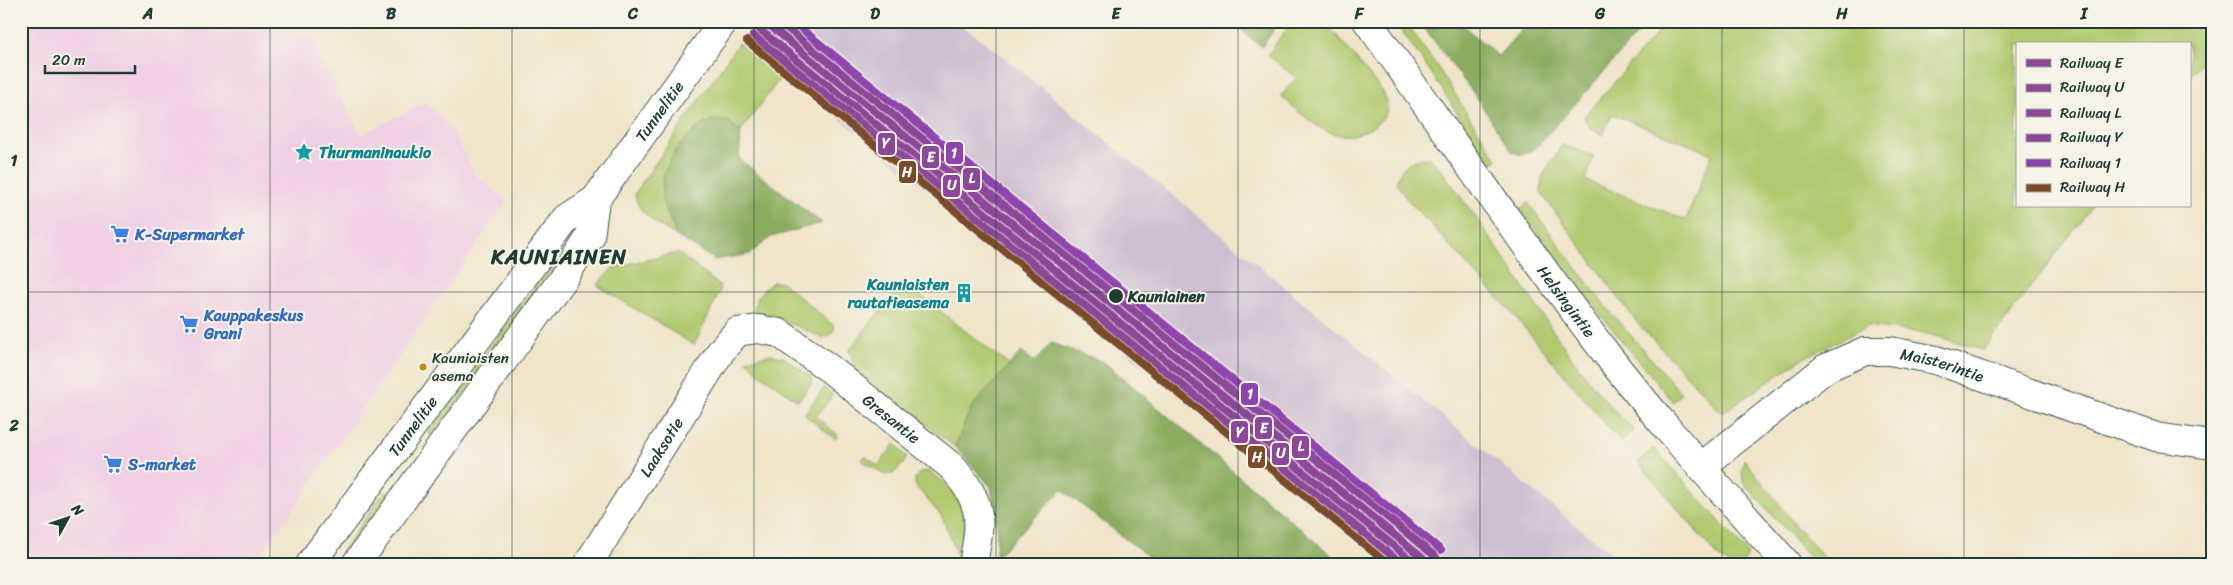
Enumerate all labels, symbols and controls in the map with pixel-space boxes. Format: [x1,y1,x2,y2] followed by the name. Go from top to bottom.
[142,0,153,28] text: A
[386,0,397,28] text: B
[627,0,639,28] text: C
[870,0,880,28] text: D
[1112,0,1122,28] text: E
[1354,0,1365,28] text: F
[1594,0,1606,28] text: G
[1835,0,1848,28] text: H
[2080,0,2089,28] text: I
[45,42,135,74] scale bar
[2016,42,2190,208] legend
[52,47,86,73] text: 20 m
[2060,50,2125,76] text: Railway E
[627,74,691,148] street label: Tunnelitie
[2060,74,2126,100] text: Railway U
[2060,100,2122,126] text: Railway L
[2060,124,2125,150] text: Railway Y
[882,131,891,156] text: Y
[877,132,896,156] line badge: Y
[319,138,432,167] place label: Thurmaninaukio
[293,141,315,163] place icon: Thurmaninaukio
[945,141,964,165] line badge: 1
[951,141,957,166] text: 1
[921,145,940,169] line badge: E
[927,145,936,170] text: E
[11,146,18,175] text: 1
[2060,150,2121,176] text: Railway 1
[898,160,917,184] line badge: H
[901,160,913,185] text: H
[969,166,976,191] text: L
[962,167,981,191] line badge: L
[947,173,957,198] text: U
[942,174,961,198] line badge: U
[2060,174,2126,200] text: Railway H
[134,220,246,249] place label: K-Supermarket
[109,223,131,245] supermarket icon: K-Supermarket
[490,238,627,276] district label: KAUNIAINEN
[1530,258,1604,344] street label: Helsingintie
[847,270,950,317] place label: Kauniaisten rautatieasema
[953,282,975,304] building icon: Kauniaisten rautatieasema
[1127,282,1205,311] place label: Kauniainen
[1107,287,1125,305] marker: Kauniainen
[203,301,303,348] place label: Kauppakeskus Grani
[178,313,200,335] supermarket icon: Kauppakeskus Grani
[1898,339,1989,390] street label: Maisterintie
[432,345,509,389] place label: Kauniaisten asema
[418,362,428,372] marker: Kauniaisten asema
[1240,382,1259,406] line badge: 1
[1247,382,1253,407] text: 1
[856,386,927,451] street label: Gresantie
[380,389,445,463] street label: Tunnelitie
[8,411,19,440] text: 2
[631,411,691,483] street label: Laaksotie
[1254,416,1273,440] line badge: E
[1260,416,1269,441] text: E
[1230,420,1249,444] line badge: Y
[1236,420,1245,445] text: Y
[1298,434,1305,459] text: L
[1291,435,1310,459] line badge: L
[1276,441,1286,466] text: U
[1271,442,1290,466] line badge: U
[1247,445,1266,469] line badge: H
[1251,445,1263,470] text: H
[127,450,196,479] place label: S-market
[102,453,124,475] supermarket icon: S-market
[42,492,92,542] north arrow
[64,497,90,522] text: N

